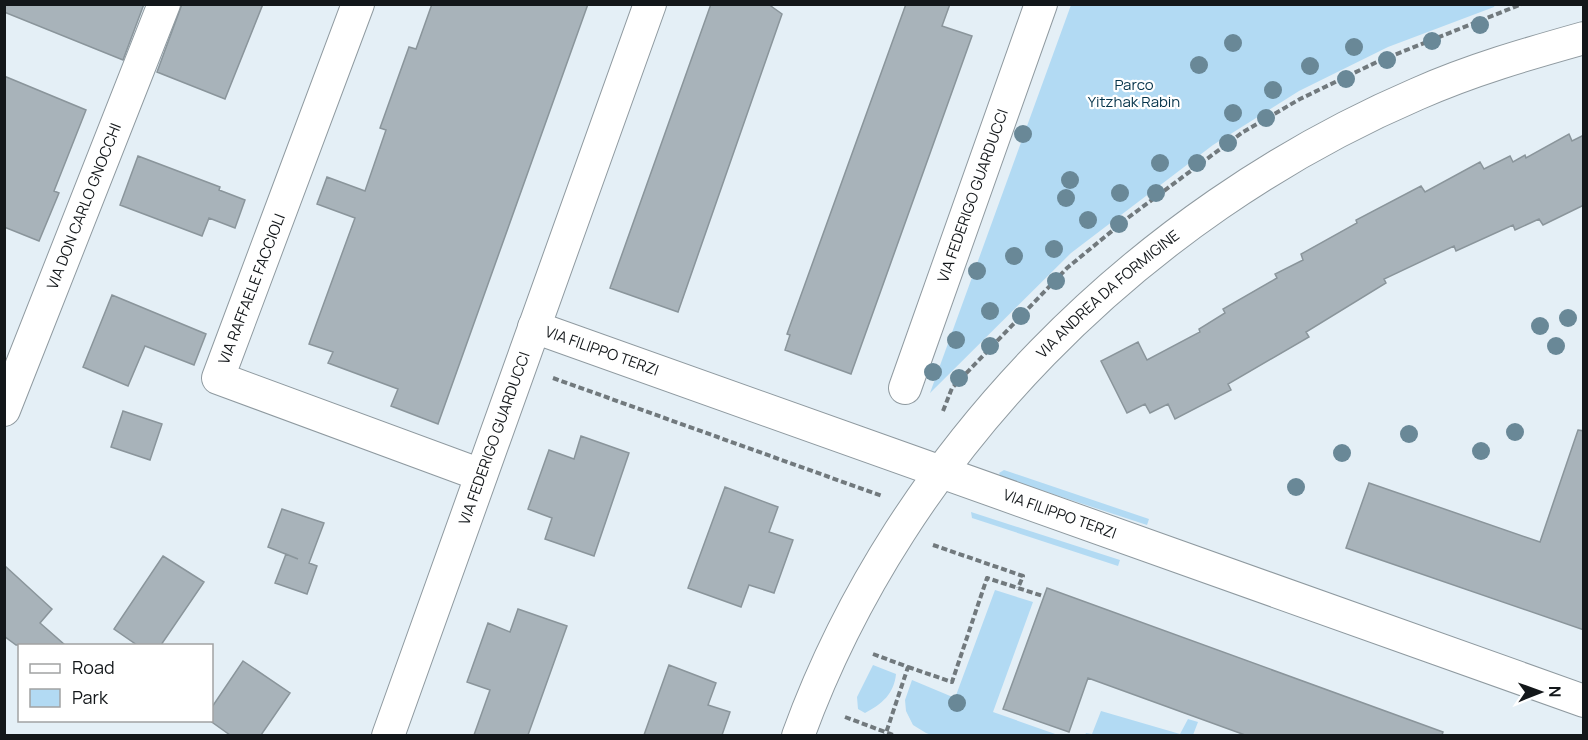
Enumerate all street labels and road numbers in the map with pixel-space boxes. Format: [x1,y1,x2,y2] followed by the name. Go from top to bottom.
[932,106,1013,285] street label: VIA FEDERIGO GUARDUCCI
[42,120,126,292] street label: VIA DON CARLO GNOCCHI
[213,210,290,367] street label: VIA RAFFAELE FACCIOLI
[1031,225,1184,363] street label: VIA ANDREA DA FORMIGINE
[542,321,662,381] street label: VIA FILIPPO TERZI
[453,349,535,528] street label: VIA FEDERIGO GUARDUCCI
[1000,484,1119,544] street label: VIA FILIPPO TERZI

